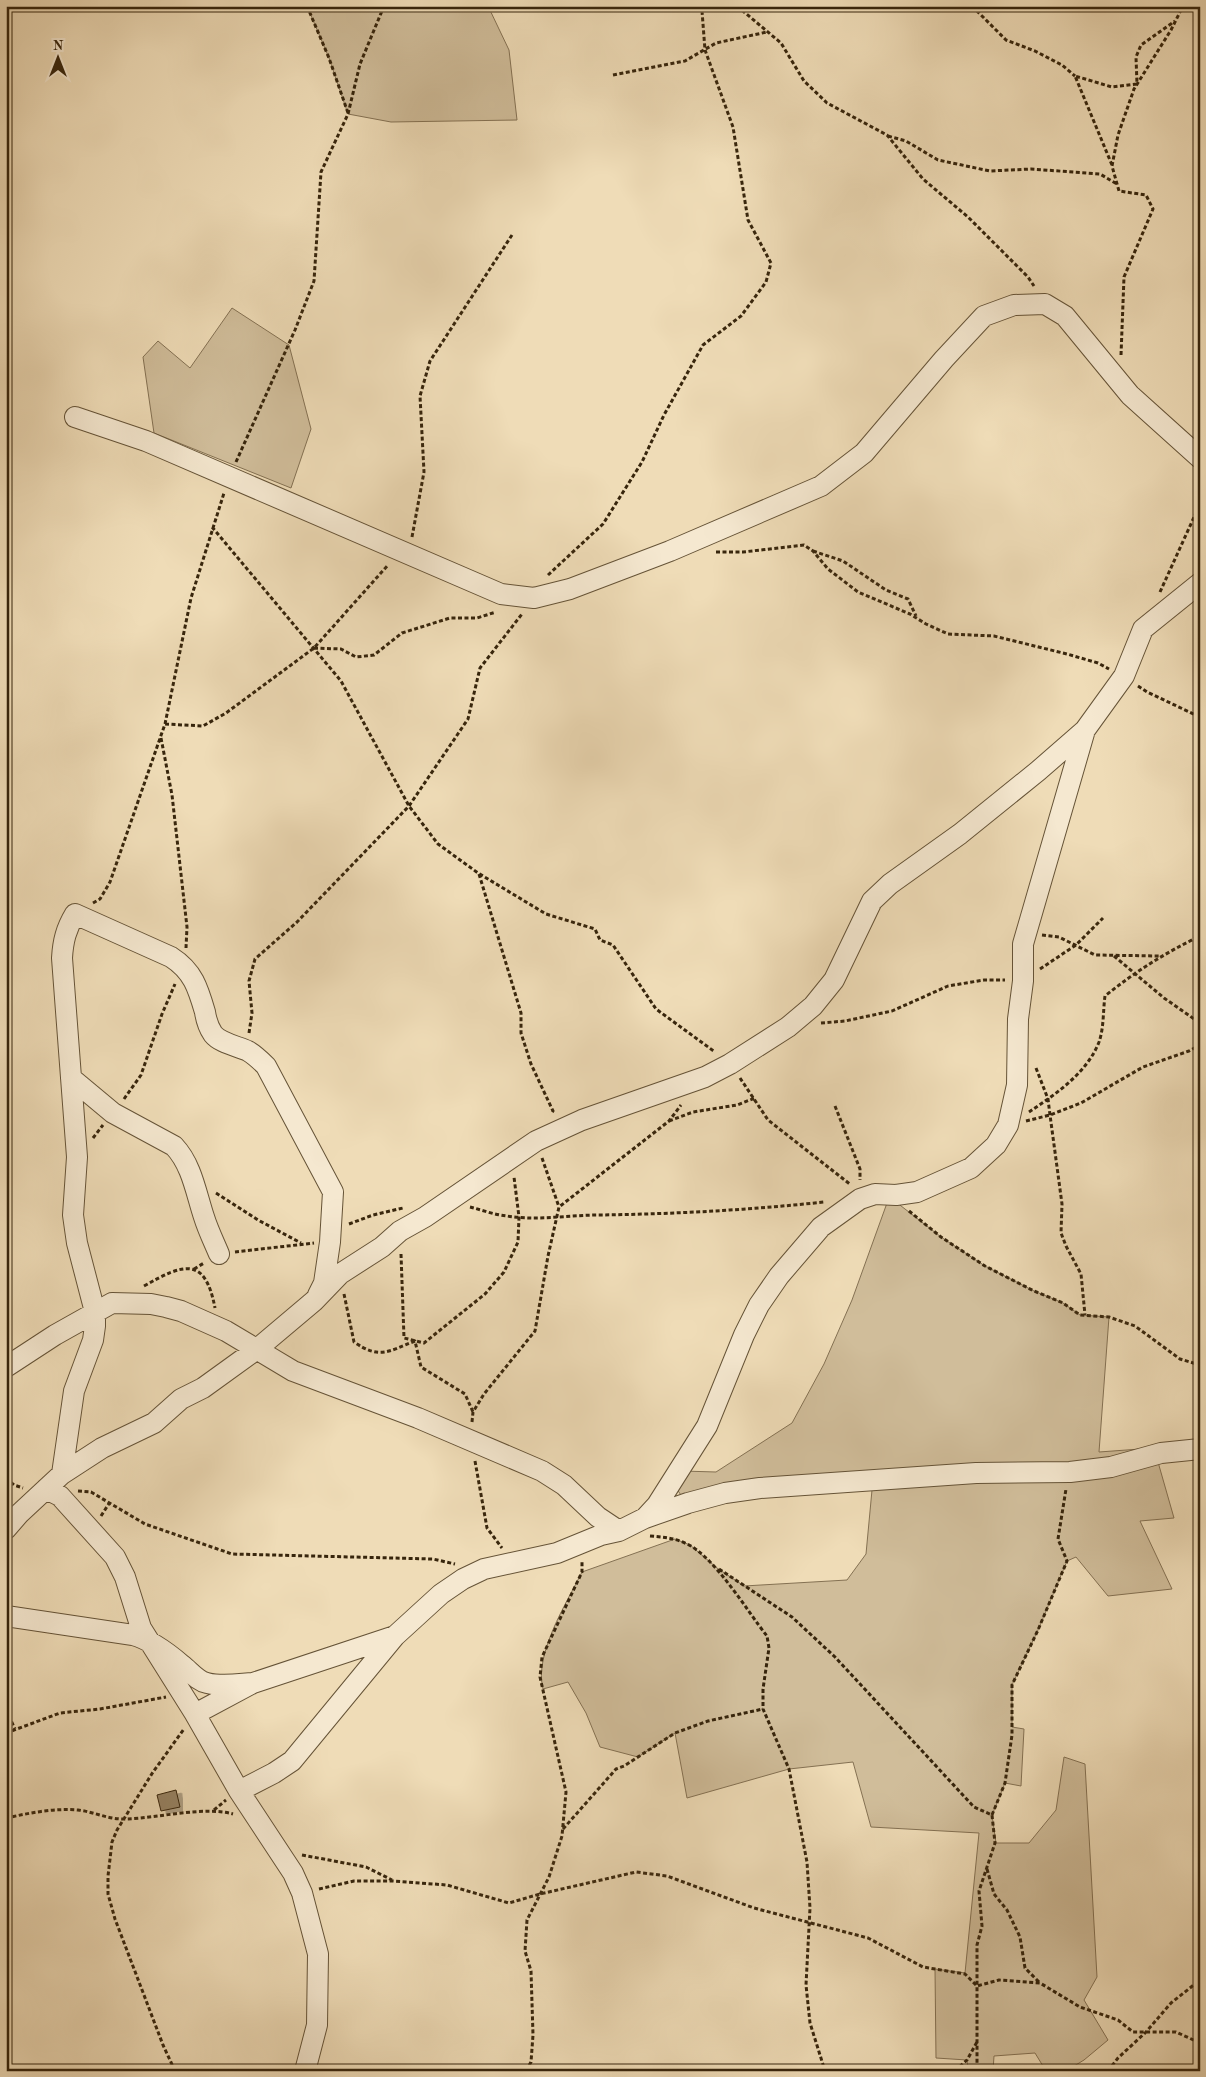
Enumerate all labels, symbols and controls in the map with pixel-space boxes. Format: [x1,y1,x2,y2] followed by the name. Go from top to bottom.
[32,32,82,82] north arrow
[53,39,64,53] text: N

